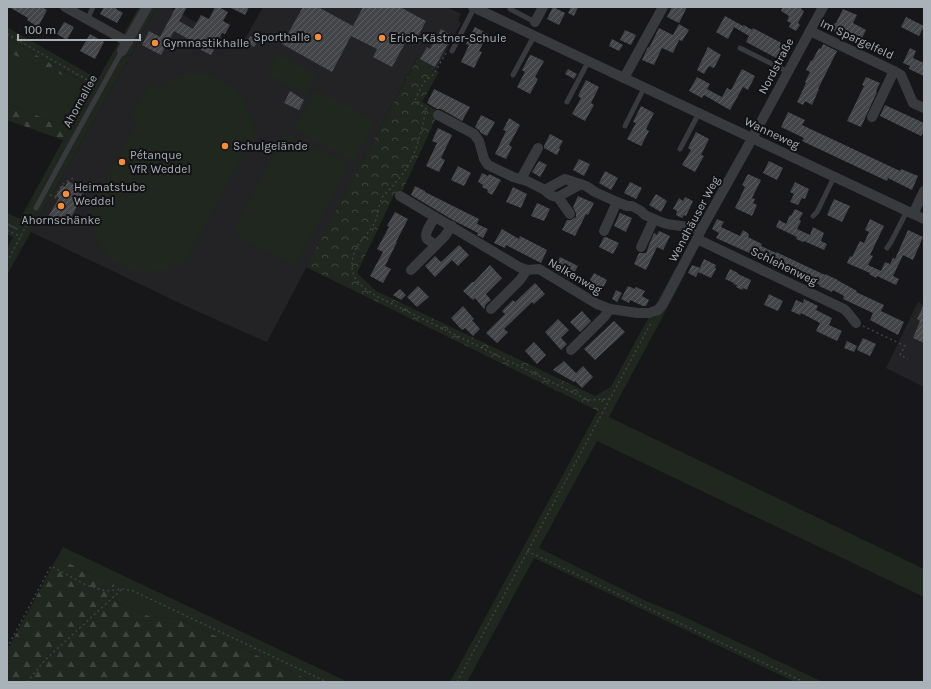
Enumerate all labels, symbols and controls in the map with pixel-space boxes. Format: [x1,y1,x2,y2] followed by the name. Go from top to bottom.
[18,16,140,42] scale bar
[818,16,896,62] street label: Im Spargelfeld
[24,23,56,37] text: 100 m
[254,30,310,44] place label: Sporthalle
[390,31,506,45] place label: Erich-Kästner-Schule
[313,32,323,42] marker: Sporthalle
[377,33,387,43] marker: Erich-Kästner-Schule
[163,36,249,50] place label: Gymnastikhalle
[755,36,797,96] street label: Nordstraße
[150,38,160,48] marker: Gymnastikhalle
[60,72,100,130] street label: Ahornallee
[742,114,802,152] street label: Wanneweg
[233,139,308,153] place label: Schulgelände
[220,141,230,151] marker: Schulgelände
[130,148,191,176] place label: Pétanque VfR Weddel
[117,157,127,167] marker: Pétanque VfR Weddel
[666,174,723,264] street label: Wendhäuser Weg
[74,180,145,208] place label: Heimatstube Weddel
[61,189,71,199] marker: Heimatstube Weddel
[56,201,66,211] marker: Ahornschänke
[22,213,100,227] place label: Ahornschänke
[748,244,820,288] street label: Schlehenweg
[546,255,604,297] street label: Nelkenweg

